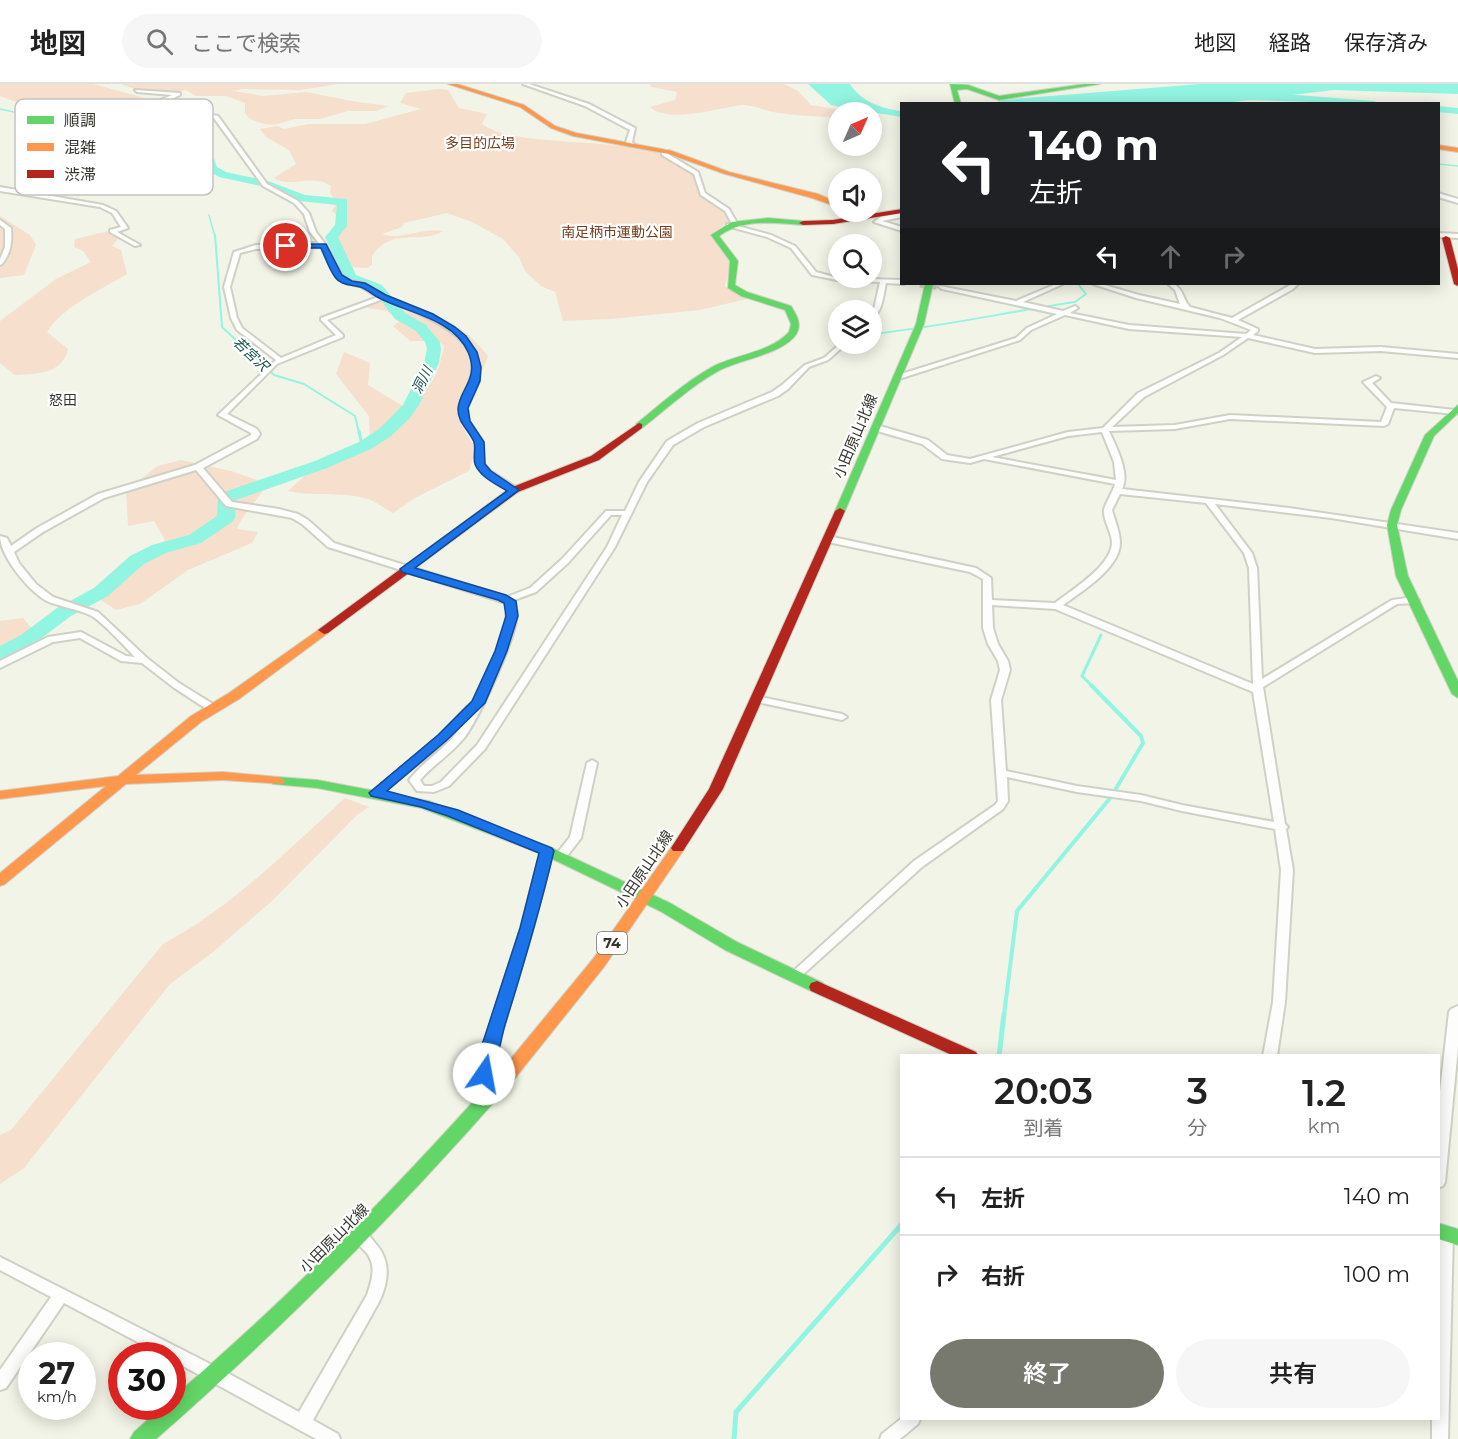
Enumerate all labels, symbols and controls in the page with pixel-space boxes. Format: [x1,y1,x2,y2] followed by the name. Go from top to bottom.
[122,14,542,68] search box
[143,25,176,58] icon: search
[30,26,86,60] text: 地図
[191,30,301,57] text: ここで検索
[1194,30,1236,55] text: 地図
[1269,30,1311,55] text: 経路
[1344,30,1428,55] text: 保存済み
[15,99,213,195] legend
[828,102,882,156] north arrow
[828,102,882,354] map controls
[64,111,96,130] text: 順調
[1029,119,1159,171] text: 140 m
[930,126,1008,204] icon: left
[445,134,515,152] park label: 多目的広場
[64,138,96,157] text: 混雑
[64,165,96,184] text: 渋滞
[828,168,882,222] button: sound
[1029,176,1083,209] text: 左折
[260,220,311,271] pin
[561,223,673,241] park label: 南足柄市運動公園
[269,229,302,262] icon: arrive
[828,234,882,288] button: search
[1091,240,1124,273] icon: left
[1154,240,1187,273] icon: ahead
[1217,240,1250,273] icon: right
[828,300,882,354] button: layers
[230,333,274,376] water label: 若宮沢
[408,362,437,397] water label: 洞川
[49,391,77,409] district label: 怒田
[829,391,881,481] street label: 小田原山北線
[611,826,677,912] street label: 小田原山北線
[597,932,627,954] road number: 74
[452,1042,516,1106] position arrow
[994,1069,1093,1113] text: 20:03
[1187,1069,1208,1113] text: 3
[1302,1071,1346,1115] text: 1.2
[1307,1114,1341,1138] text: km
[1024,1116,1064,1140] text: 到着
[1187,1116,1207,1140] text: 分
[930,1180,963,1213] icon: left
[1344,1183,1410,1210] text: 140 m
[981,1185,1025,1212] text: 左折
[295,1199,373,1277] street label: 小田原山北線
[930,1258,963,1291] icon: right
[1344,1261,1410,1288] text: 100 m
[981,1263,1025,1290] text: 右折
[930,1339,1164,1408] button: 終了
[1176,1339,1410,1408] button: 共有
[108,1342,186,1420] speed limit sign: 30
[39,1355,75,1392] text: 27
[37,1387,77,1406] text: km/h

